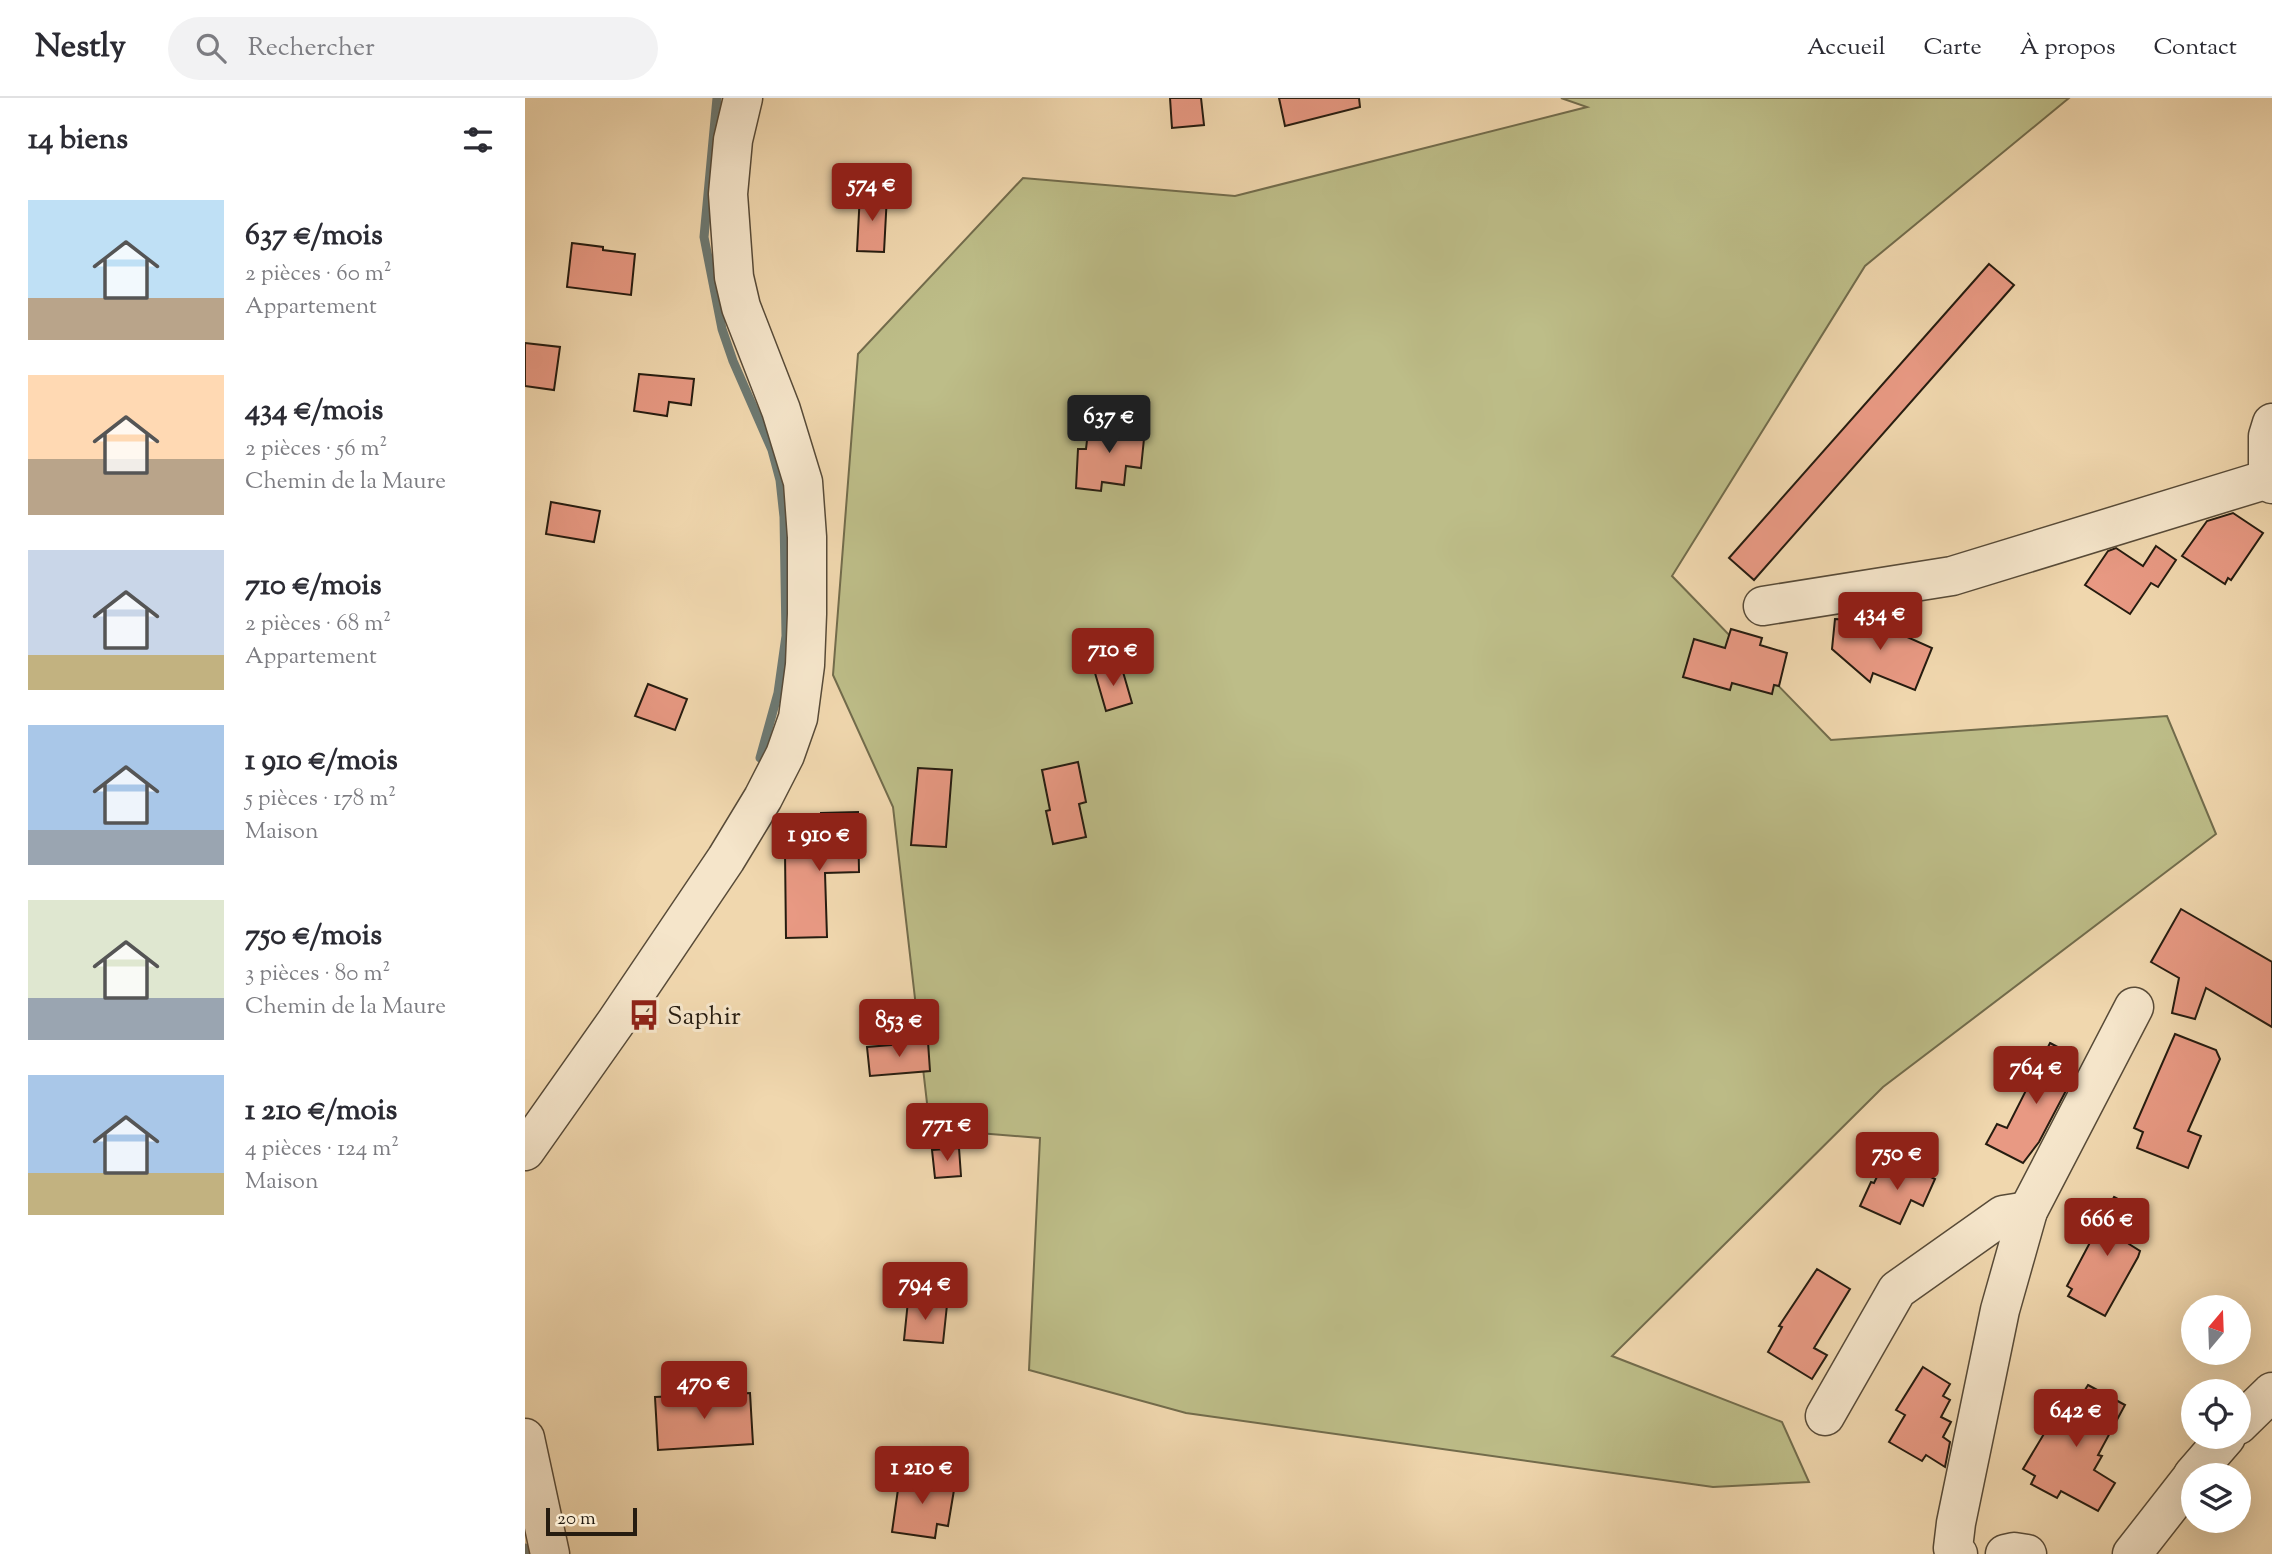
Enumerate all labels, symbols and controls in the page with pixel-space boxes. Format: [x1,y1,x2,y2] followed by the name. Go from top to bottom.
[168,17,658,80] search box
[35,24,126,72] text: Nestly
[192,29,230,67] icon: search
[248,30,375,67] text: Rechercher
[1807,31,1886,65] text: Accueil
[1924,31,1982,65] text: Carte
[2020,31,2115,65] text: À propos
[2153,31,2237,65] text: Contact
[28,119,128,162] text: 14 biens
[459,121,497,159] icon: filters
[823,164,921,223] pin: 574 €
[848,169,896,202] text: 574 €
[245,215,383,258] text: 637 €/mois
[84,228,168,312] icon: home
[245,258,392,291] text: 2 pièces · 60 m²
[245,291,377,324] text: Appartement
[245,390,383,433] text: 434 €/mois
[1060,396,1158,455] pin: 637 €
[1083,401,1135,434] text: 637 €
[84,403,168,487] icon: home
[245,433,387,466] text: 2 pièces · 56 m²
[245,466,446,499] text: Chemin de la Maure
[245,565,382,608] text: 710 €/mois
[84,578,168,662] icon: home
[1831,592,1929,652] pin: 434 €
[1854,598,1906,631] text: 434 €
[245,608,391,641] text: 2 pièces · 68 m²
[1064,628,1162,688] pin: 710 €
[1088,634,1138,667] text: 710 €
[245,641,377,674] text: Appartement
[245,740,398,783] text: 1 910 €/mois
[84,753,168,837] icon: home
[245,783,396,816] text: 5 pièces · 178 m²
[754,814,884,873] pin: 1 910 €
[245,816,319,849] text: Maison
[788,819,850,852] text: 1 910 €
[245,915,382,958] text: 750 €/mois
[84,928,168,1012] icon: home
[245,958,390,991] text: 3 pièces · 80 m²
[245,991,446,1024] text: Chemin de la Maure
[627,998,661,1032] bus stop icon: Saphir
[667,999,741,1036] place label: Saphir
[850,1000,948,1059] pin: 853 €
[875,1005,923,1038] text: 853 €
[1987,1046,2085,1106] pin: 764 €
[2009,1052,2063,1085] text: 764 €
[245,1090,397,1133] text: 1 210 €/mois
[84,1103,168,1187] icon: home
[898,1104,996,1163] pin: 771 €
[922,1109,972,1142] text: 771 €
[1848,1132,1946,1192] pin: 750 €
[245,1133,399,1166] text: 4 pièces · 124 m²
[1872,1138,1922,1171] text: 750 €
[245,1166,319,1199] text: Maison
[2058,1198,2156,1258] pin: 666 €
[2080,1204,2134,1237] text: 666 €
[876,1262,974,1322] pin: 794 €
[899,1268,951,1301] text: 794 €
[2181,1295,2251,1365] north arrow
[2181,1295,2251,1533] map controls
[655,1362,753,1421] pin: 470 €
[677,1367,731,1400] text: 470 €
[2181,1379,2251,1449] button: locate
[2027,1390,2125,1449] pin: 642 €
[2050,1395,2102,1428] text: 642 €
[857,1446,987,1506] pin: 1 210 €
[891,1452,953,1485] text: 1 210 €
[2181,1463,2251,1533] button: layers
[546,1505,637,1537] scale bar
[557,1506,596,1533] text: 20 m

